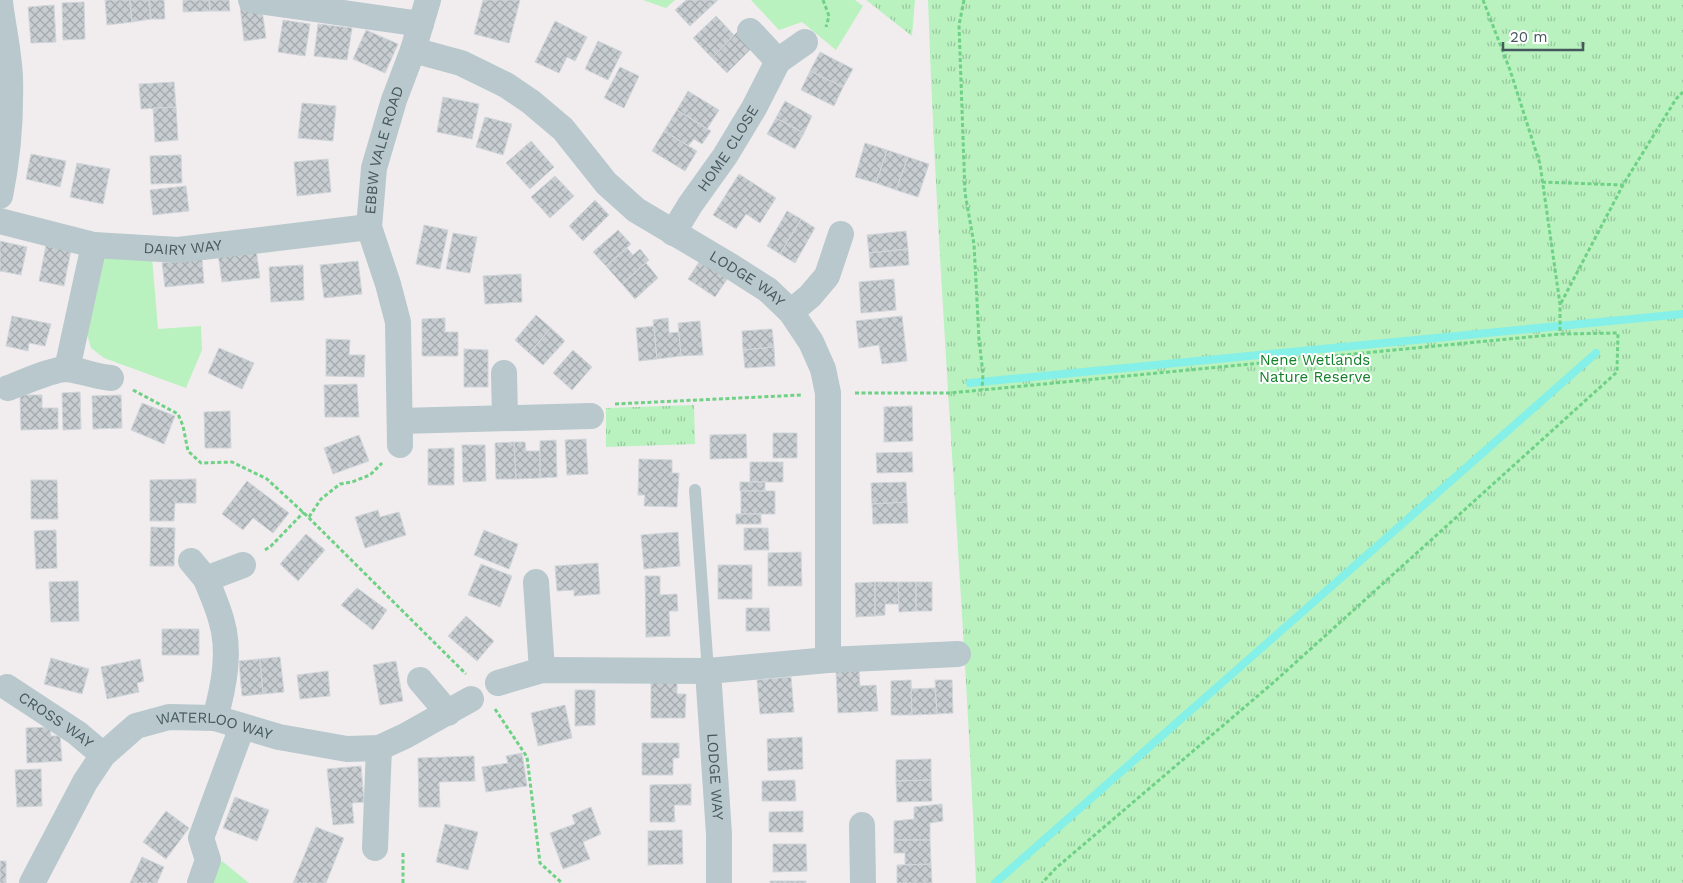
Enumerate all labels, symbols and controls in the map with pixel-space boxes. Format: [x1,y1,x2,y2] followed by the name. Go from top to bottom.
[1503,20,1583,52] scale bar
[1510,28,1548,46] text: 20 m
[361,83,408,215] street label: EBBW VALE ROAD
[694,102,762,195] street label: HOME CLOSE
[143,236,223,259] street label: DAIRY WAY
[706,247,789,311] street label: LODGE WAY
[1259,351,1371,386] park label: Nene Wetlands Nature Reserve
[15,688,97,752] street label: CROSS WAY
[154,708,275,744] street label: WATERLOO WAY
[703,732,727,821] street label: LODGE WAY

